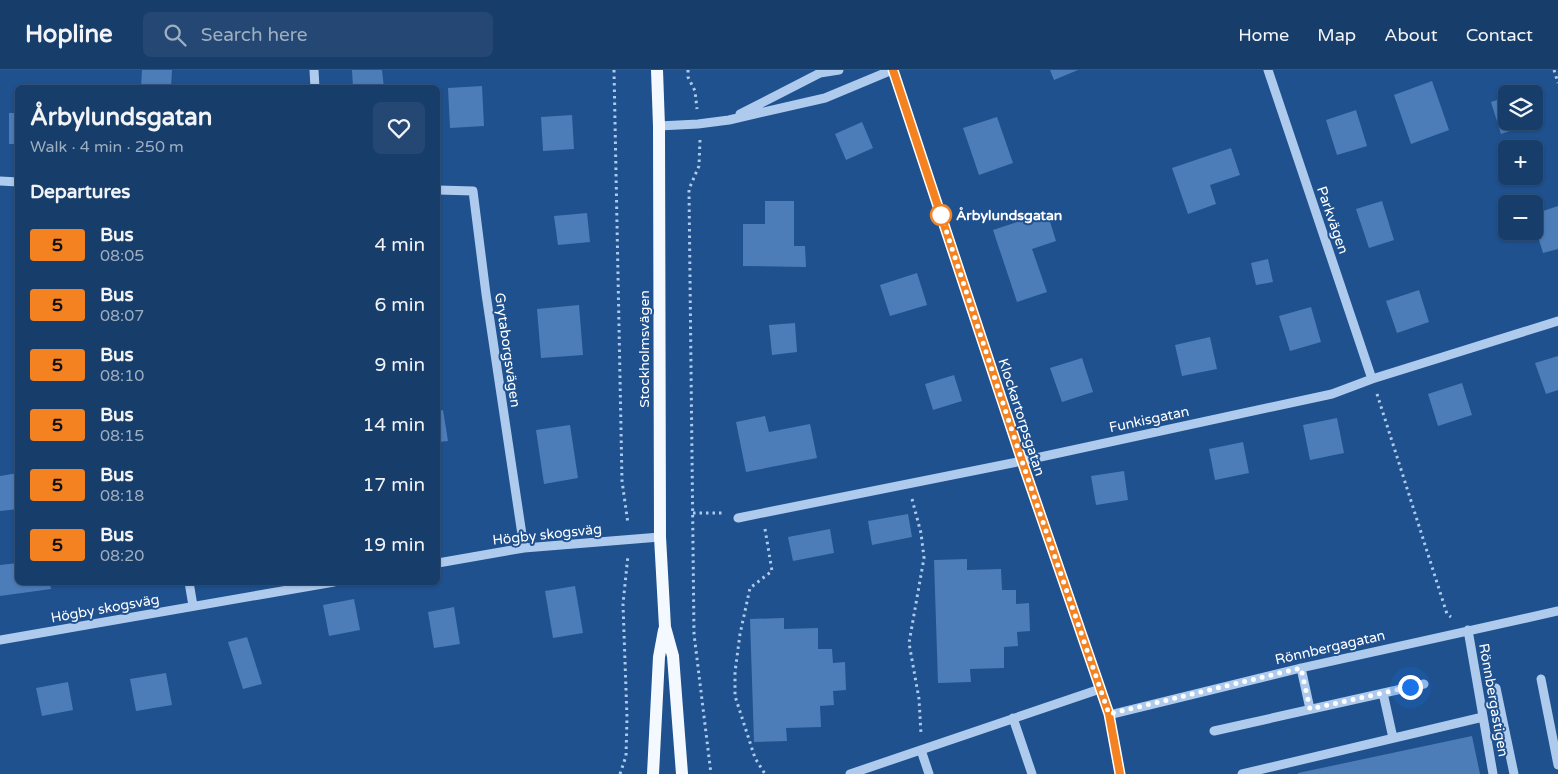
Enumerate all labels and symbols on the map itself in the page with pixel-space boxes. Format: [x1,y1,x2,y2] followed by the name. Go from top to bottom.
[1313,184,1352,256] street label: Parkvägen
[930,204,952,226] marker: Årbylundsgatan
[956,206,1062,224] place label: Årbylundsgatan
[636,290,653,408] street label: Stockholmsvägen
[491,292,524,408] street label: Grytaborgsvägen
[995,356,1049,478] street label: Klockartorpsgatan
[1108,403,1191,436] street label: Funkisgatan
[492,520,603,549] street label: Högby skogsväg
[50,591,161,626] street label: Högby skogsväg
[1273,627,1387,668] street label: Rönnbergagatan
[1475,642,1512,758] street label: Rönnbergastigen
[1398,675,1423,700] your location

